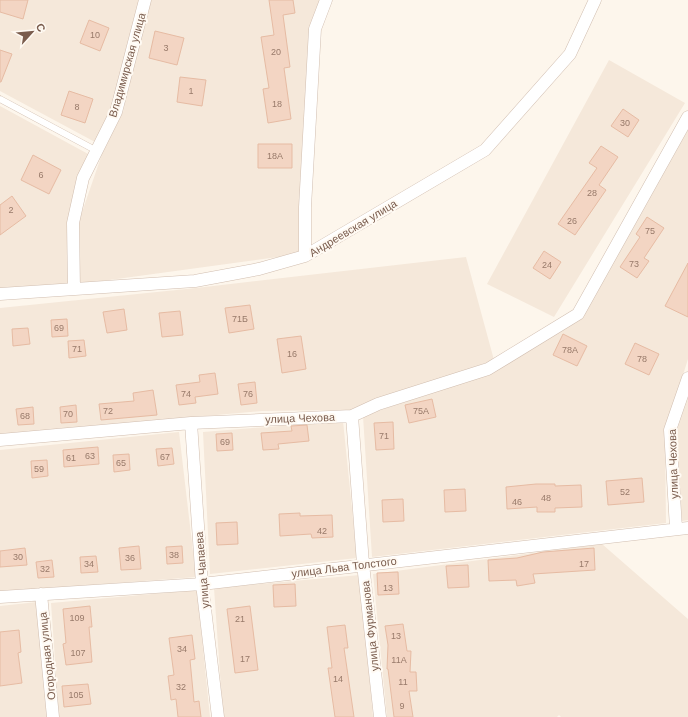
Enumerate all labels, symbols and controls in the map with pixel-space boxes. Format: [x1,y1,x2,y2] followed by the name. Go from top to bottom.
[106,11,148,119] street label: Владимирская улица
[12,12,52,52] north arrow
[34,21,48,34] text: С
[90,30,100,40] house number: 10
[163,43,169,53] house number: 3
[271,47,281,57] house number: 20
[188,86,194,96] house number: 1
[272,99,282,109] house number: 18
[74,102,80,112] house number: 8
[620,118,630,128] house number: 30
[267,151,283,161] house number: 18А
[38,170,44,180] house number: 6
[587,188,597,198] house number: 28
[307,197,400,259] street label: Андреевская улица
[8,205,14,215] house number: 2
[567,216,577,226] house number: 26
[645,226,655,236] house number: 75
[629,259,639,269] house number: 73
[542,260,552,270] house number: 24
[232,314,248,324] house number: 71Б
[54,323,64,333] house number: 69
[72,344,82,354] house number: 71
[562,345,578,355] house number: 78А
[287,349,297,359] house number: 16
[637,354,647,364] house number: 78
[181,389,191,399] house number: 74
[243,389,253,399] house number: 76
[103,406,113,416] house number: 72
[413,406,429,416] house number: 75А
[63,409,73,419] house number: 70
[20,411,30,421] house number: 68
[265,411,336,425] street label: улица Чехова
[666,428,680,499] street label: улица Чехова
[379,431,389,441] house number: 71
[220,437,230,447] house number: 69
[85,451,95,461] house number: 63
[160,452,170,462] house number: 67
[66,453,76,463] house number: 61
[116,458,126,468] house number: 65
[34,464,44,474] house number: 59
[620,487,630,497] house number: 52
[541,493,551,503] house number: 48
[512,497,522,507] house number: 46
[317,526,327,536] house number: 42
[193,530,211,609] street label: улица Чапаева
[169,550,179,560] house number: 38
[13,552,23,562] house number: 30
[125,553,135,563] house number: 36
[291,555,397,579] street label: улица Льва Толстого
[84,559,94,569] house number: 34
[579,559,589,569] house number: 17
[40,564,50,574] house number: 32
[359,579,381,672] street label: улица Фурманова
[383,583,393,593] house number: 13
[36,611,58,701] street label: Огородная улица
[69,613,85,623] house number: 109
[235,614,245,624] house number: 21
[391,631,401,641] house number: 13
[177,644,187,654] house number: 34
[70,648,86,658] house number: 107
[240,654,250,664] house number: 17
[391,655,407,665] house number: 11А
[333,674,343,684] house number: 14
[398,677,408,687] house number: 11
[176,682,186,692] house number: 32
[68,690,84,700] house number: 105
[399,701,405,711] house number: 9

